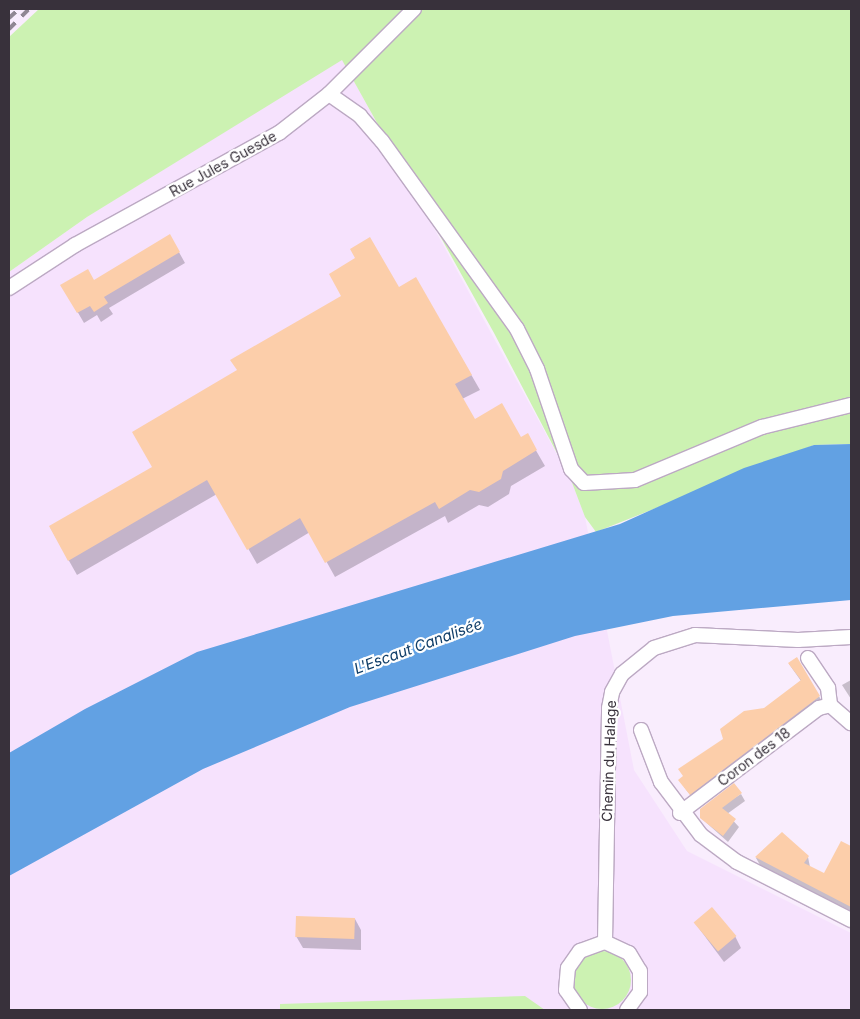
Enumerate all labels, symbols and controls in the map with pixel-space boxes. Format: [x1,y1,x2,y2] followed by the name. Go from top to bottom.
[167,128,279,200] street label: Rue Jules Guesde
[351,614,485,678] water label: L'Escaut Canalisée
[598,700,620,822] street label: Chemin du Halage
[714,724,794,790] street label: Coron des 18

